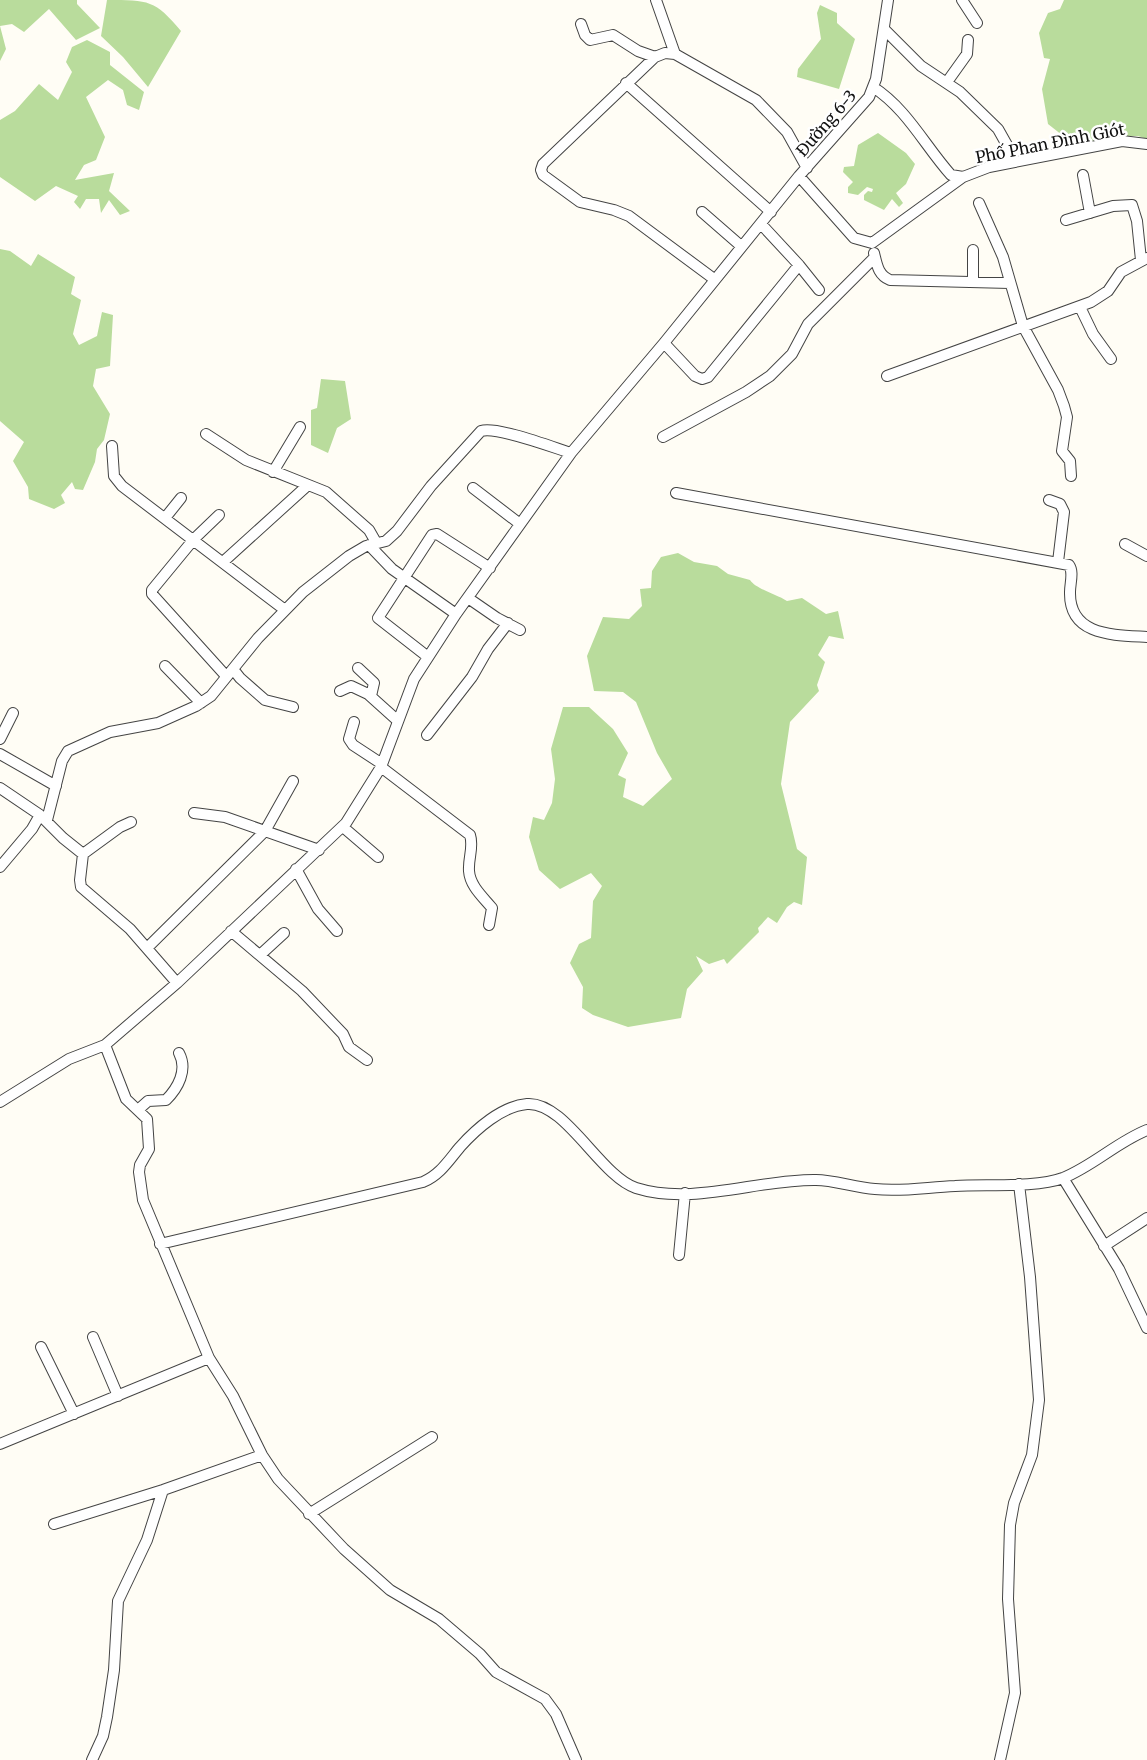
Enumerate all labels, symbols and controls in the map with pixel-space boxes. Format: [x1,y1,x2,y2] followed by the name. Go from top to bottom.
[792,86,860,160] street label: Đường 6-3
[974,119,1127,167] street label: Phố Phan Đình Giót

